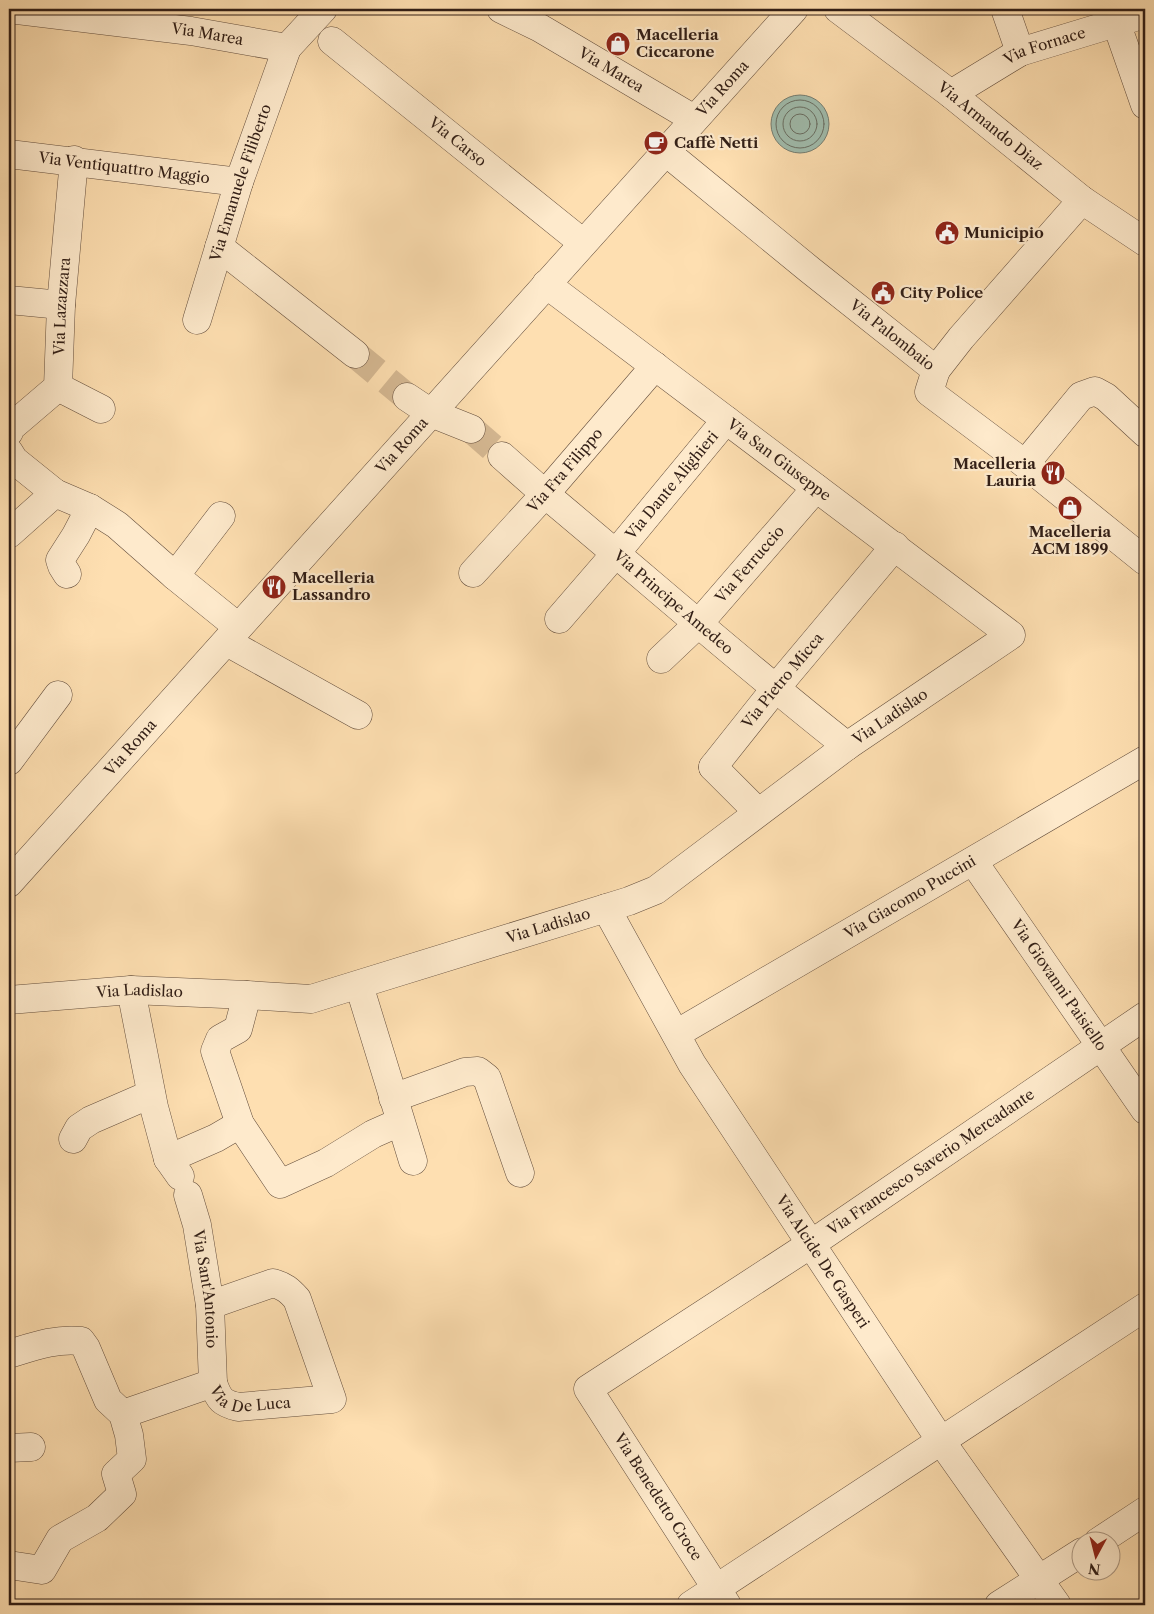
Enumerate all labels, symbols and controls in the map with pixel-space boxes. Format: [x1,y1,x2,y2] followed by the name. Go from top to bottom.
[169,19,245,49] street label: Via Marea
[999,23,1088,69] street label: Via Fornace
[636,25,719,61] place label: Macelleria Ciccarone
[605,31,631,57] shop icon: Macelleria Ciccarone
[574,42,648,96] street label: Via Marea
[691,56,752,121] street label: Via Roma
[933,77,1047,174] street label: Via Armando Diaz
[205,101,275,265] street label: Via Emanuele Filiberto
[424,112,490,170] street label: Via Carso
[643,130,669,156] cafe icon: Caffè Netti
[674,133,759,152] place label: Caffè Netti
[36,148,211,187] street label: Via Ventiquattro Maggio
[934,220,960,246] public building icon: Municipio
[964,223,1044,242] place label: Municipio
[49,256,74,357] street label: Via Lazazzara
[870,280,896,306] public building icon: City Police
[900,283,983,302] place label: City Police
[845,295,939,374] street label: Via Palombaio
[371,413,432,478] street label: Via Roma
[723,414,835,505] street label: Via San Giuseppe
[522,424,607,517] street label: Via Fra Filippo
[621,427,722,544] street label: Via Dante Alighieri
[953,454,1036,490] place label: Macelleria Lauria
[1040,460,1066,486] restaurant icon: Macelleria Lauria
[1057,495,1083,521] shop icon: Macelleria ACM 1899
[710,521,788,607] street label: Via Ferruccio
[1029,522,1112,558] place label: Macelleria ACM 1899
[609,545,737,658] street label: Via Principe Amedeo
[292,568,375,604] place label: Macelleria Lassandro
[261,574,287,600] restaurant icon: Macelleria Lassandro
[737,629,827,733] street label: Via Pietro Micca
[848,684,931,749] street label: Via Ladislao
[99,715,160,780] street label: Via Roma
[840,851,979,943] street label: Via Giacomo Puccini
[503,904,592,948] street label: Via Ladislao
[1007,915,1111,1054] street label: Via Giovanni Paisiello
[95,980,183,1002] street label: Via Ladislao
[823,1084,1038,1240] street label: Via Francesco Saverio Mercadante
[772,1190,874,1332] street label: Via Alcide De Gasperi
[189,1227,222,1349] street label: Via Sant'Antonio
[205,1381,292,1417] street label: Via De Luca
[610,1429,707,1564] street label: Via Benedetto Croce
[1072,1532,1122,1582] north arrow
[1087,1559,1102,1579] text: N

